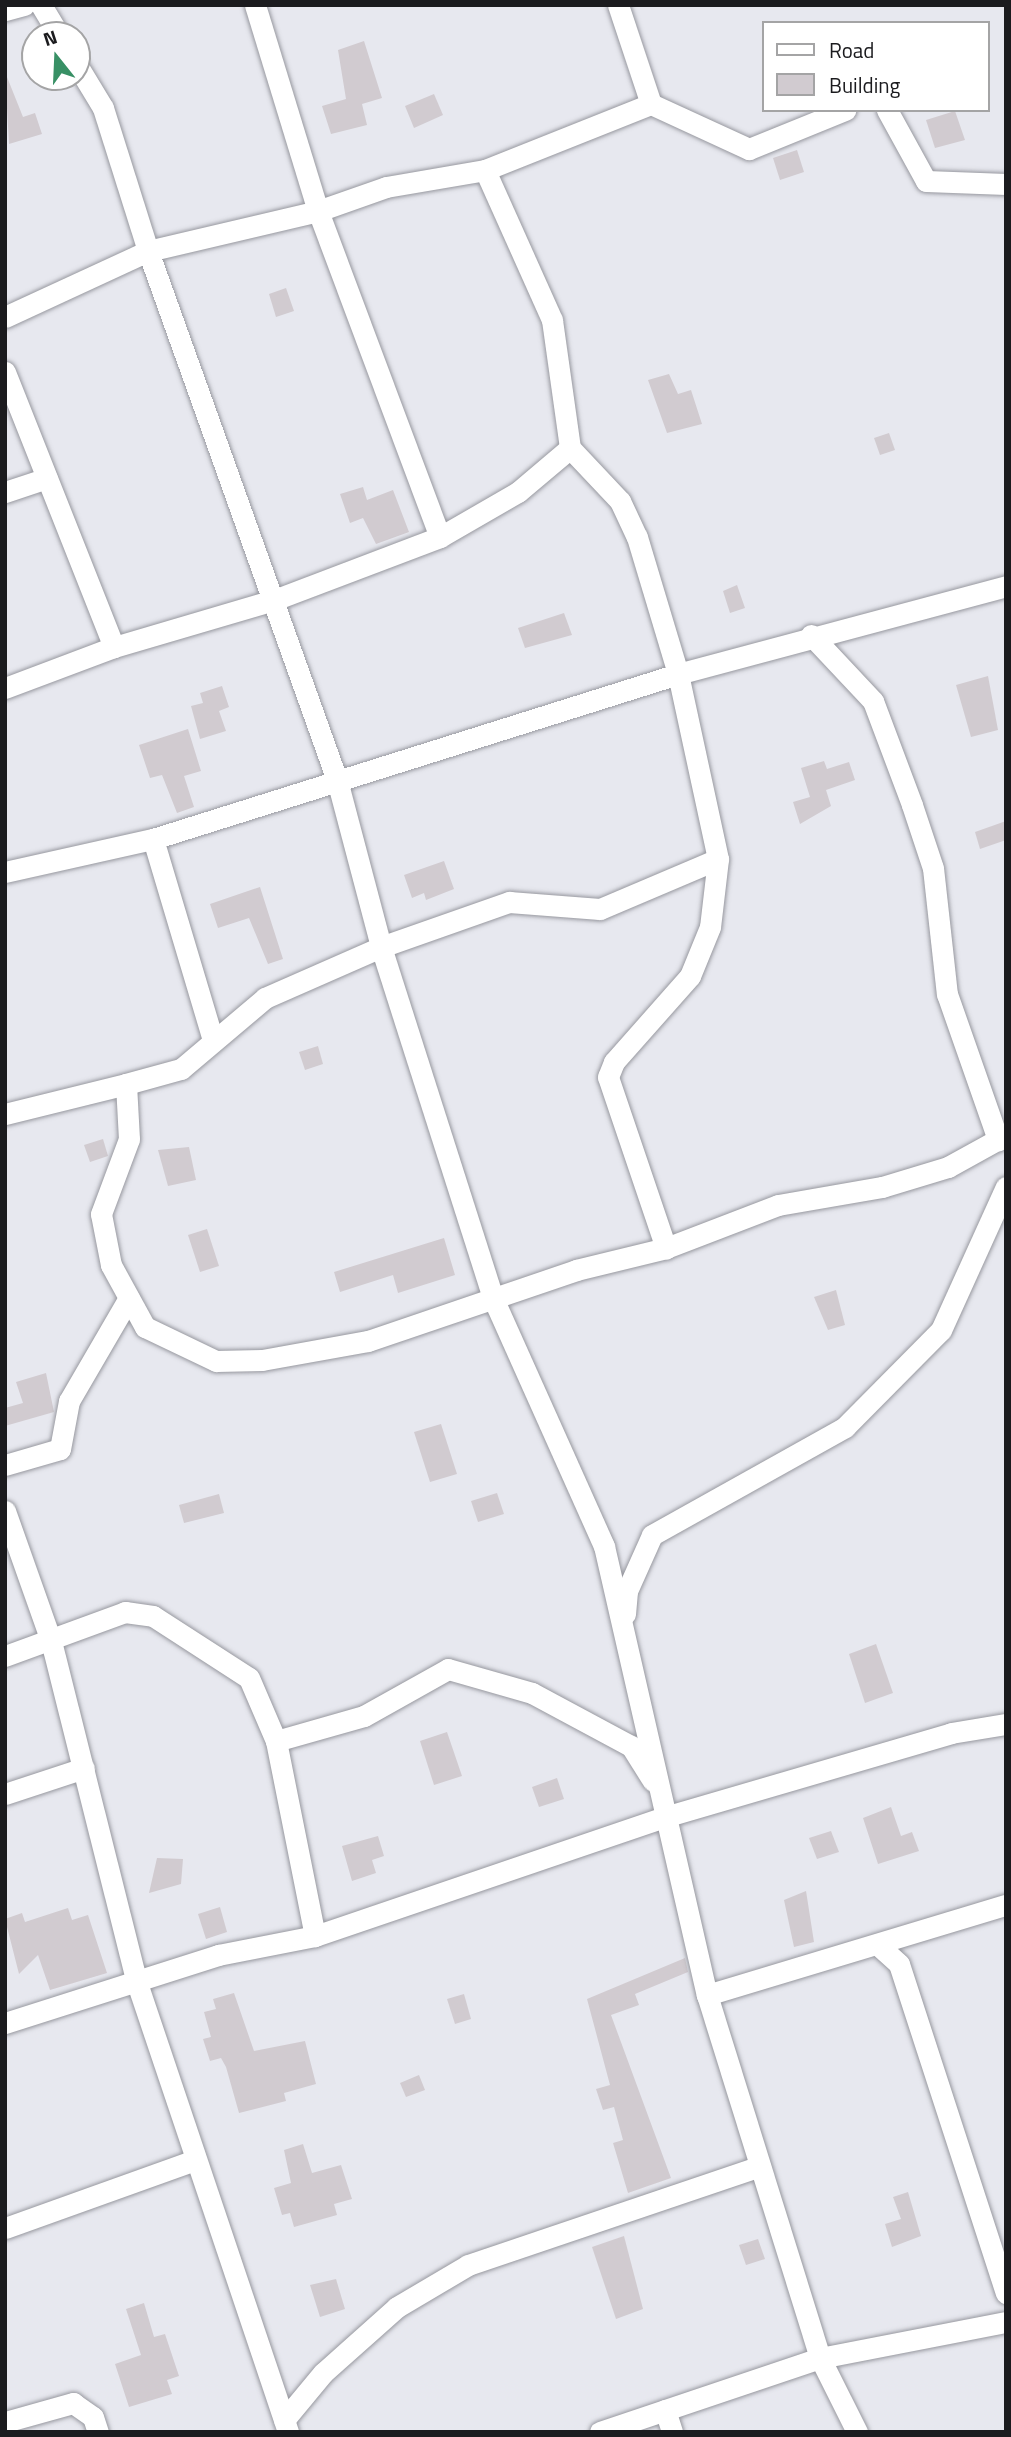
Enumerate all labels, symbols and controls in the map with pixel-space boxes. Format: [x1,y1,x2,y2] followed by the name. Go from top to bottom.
[21,21,91,91] north arrow
[762,21,990,112] legend
[39,22,61,53] text: N
[829,34,874,66] text: Road
[829,69,900,101] text: Building

